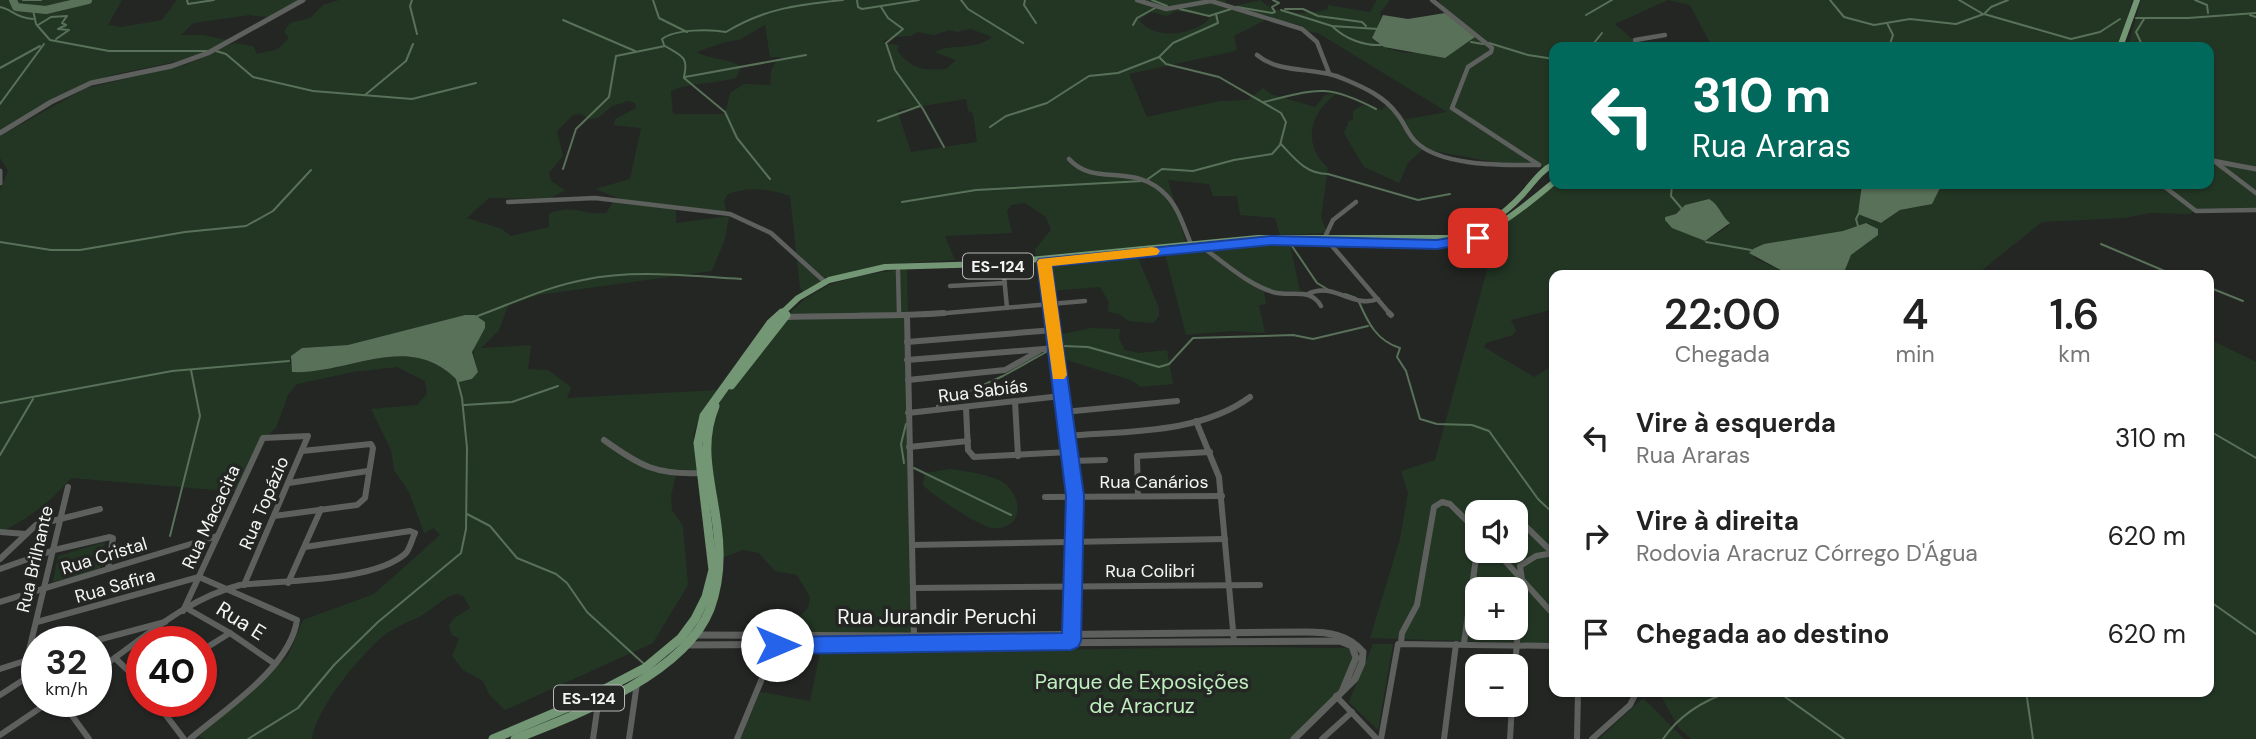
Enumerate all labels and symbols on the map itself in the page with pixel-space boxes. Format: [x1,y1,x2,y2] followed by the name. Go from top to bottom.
[1448,208,1508,268] pin
[963,254,1033,278] road number: ES-124
[937,374,1029,408] street label: Rua Sabiás
[234,453,294,553] street label: Rua Topázio
[176,461,246,573] street label: Rua Macacita
[1099,470,1209,494] street label: Rua Canários
[11,503,59,615] street label: Rua Brilhante
[58,532,150,580] street label: Rua Cristal
[1105,559,1195,583] street label: Rua Colibri
[72,563,158,609] street label: Rua Safira
[211,595,271,647] street label: Rua E
[837,603,1037,631] street label: Rua Jurandir Peruchi
[740,608,814,682] position arrow
[126,626,217,717] speed limit sign: 40
[1035,668,1249,720] park label: Parque de Exposições de Aracruz
[554,685,624,710] road number: ES-124

